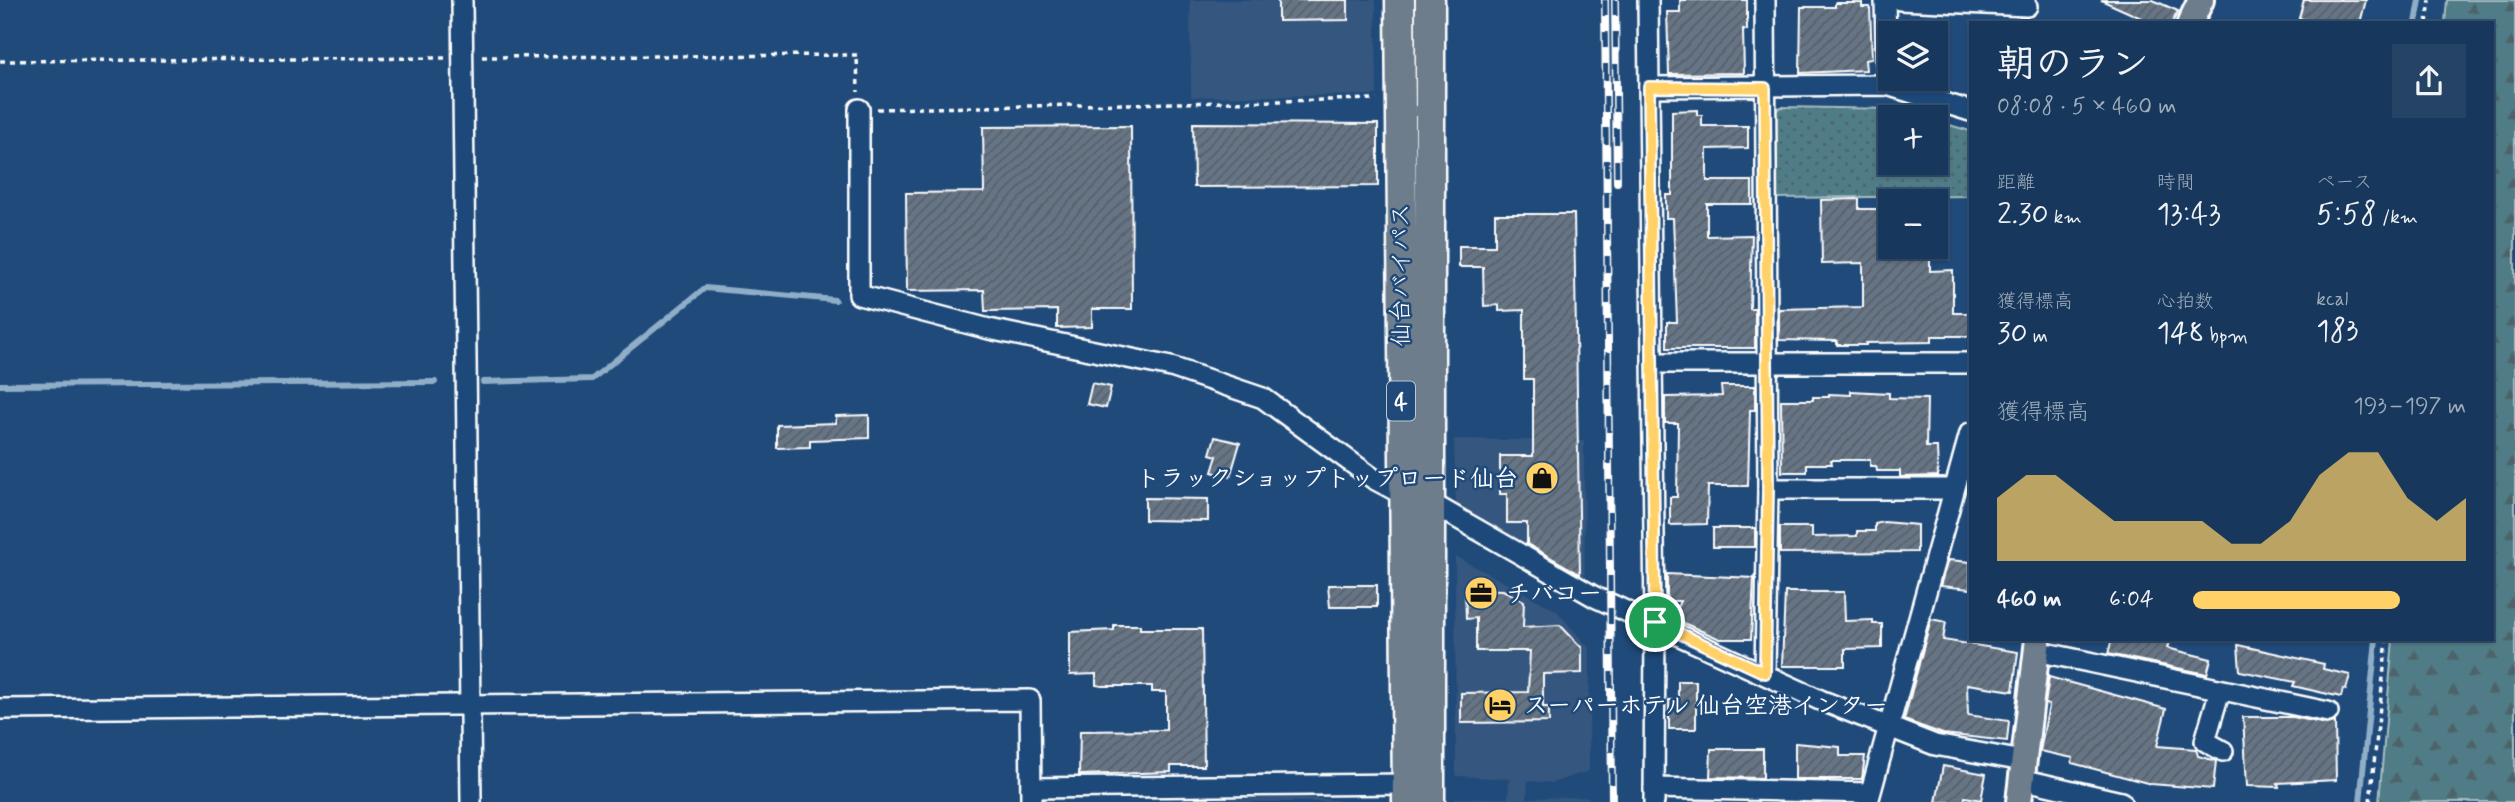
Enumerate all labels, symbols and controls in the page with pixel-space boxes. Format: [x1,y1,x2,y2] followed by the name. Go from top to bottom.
[1878,21,1948,259] map controls
[1878,21,1948,91] button: layers
[1997,41,2149,90] text: 朝のラン
[2392,44,2466,118] button: share
[1997,92,2177,122] text: 08:08 · 5 × 460 m
[1878,105,1948,175] button: +
[1997,170,2035,195] text: 距離
[2157,170,2195,195] text: 時間
[2316,170,2372,195] text: ペース
[1878,189,1948,259] button: −
[1997,195,2049,234] text: 2.30
[2157,195,2221,234] text: 13:43
[2316,195,2377,234] text: 5:58
[1386,203,1417,347] street label: 仙台バイパス
[2049,205,2082,230] text: km
[2377,205,2418,230] text: /km
[2316,287,2348,312] text: kcal
[1997,289,2073,314] text: 獲得標高
[2157,289,2214,314] text: 心拍数
[2316,312,2358,351] text: 183
[1997,314,2028,353] text: 30
[2157,314,2204,353] text: 148
[2028,324,2048,349] text: m
[2204,324,2248,349] text: bpm
[1387,382,1415,420] road number: 4
[2354,392,2466,422] text: 193–197 m
[1997,398,2089,428] text: 獲得標高
[1523,459,1561,497] shop icon: トラックショップトップロード仙台
[1136,464,1518,495] place label: トラックショップトップロード仙台
[1462,574,1500,612] office icon: チバコー
[1506,579,1602,610] place label: チバコー
[1997,585,2061,615] text: 460 m
[2109,585,2154,615] text: 6:04
[1625,592,1685,652] pin
[1636,603,1674,641] icon: arrive
[1481,686,1519,724] hotel icon: スーパーホテル 仙台空港インター
[1524,691,1888,722] place label: スーパーホテル 仙台空港インター

